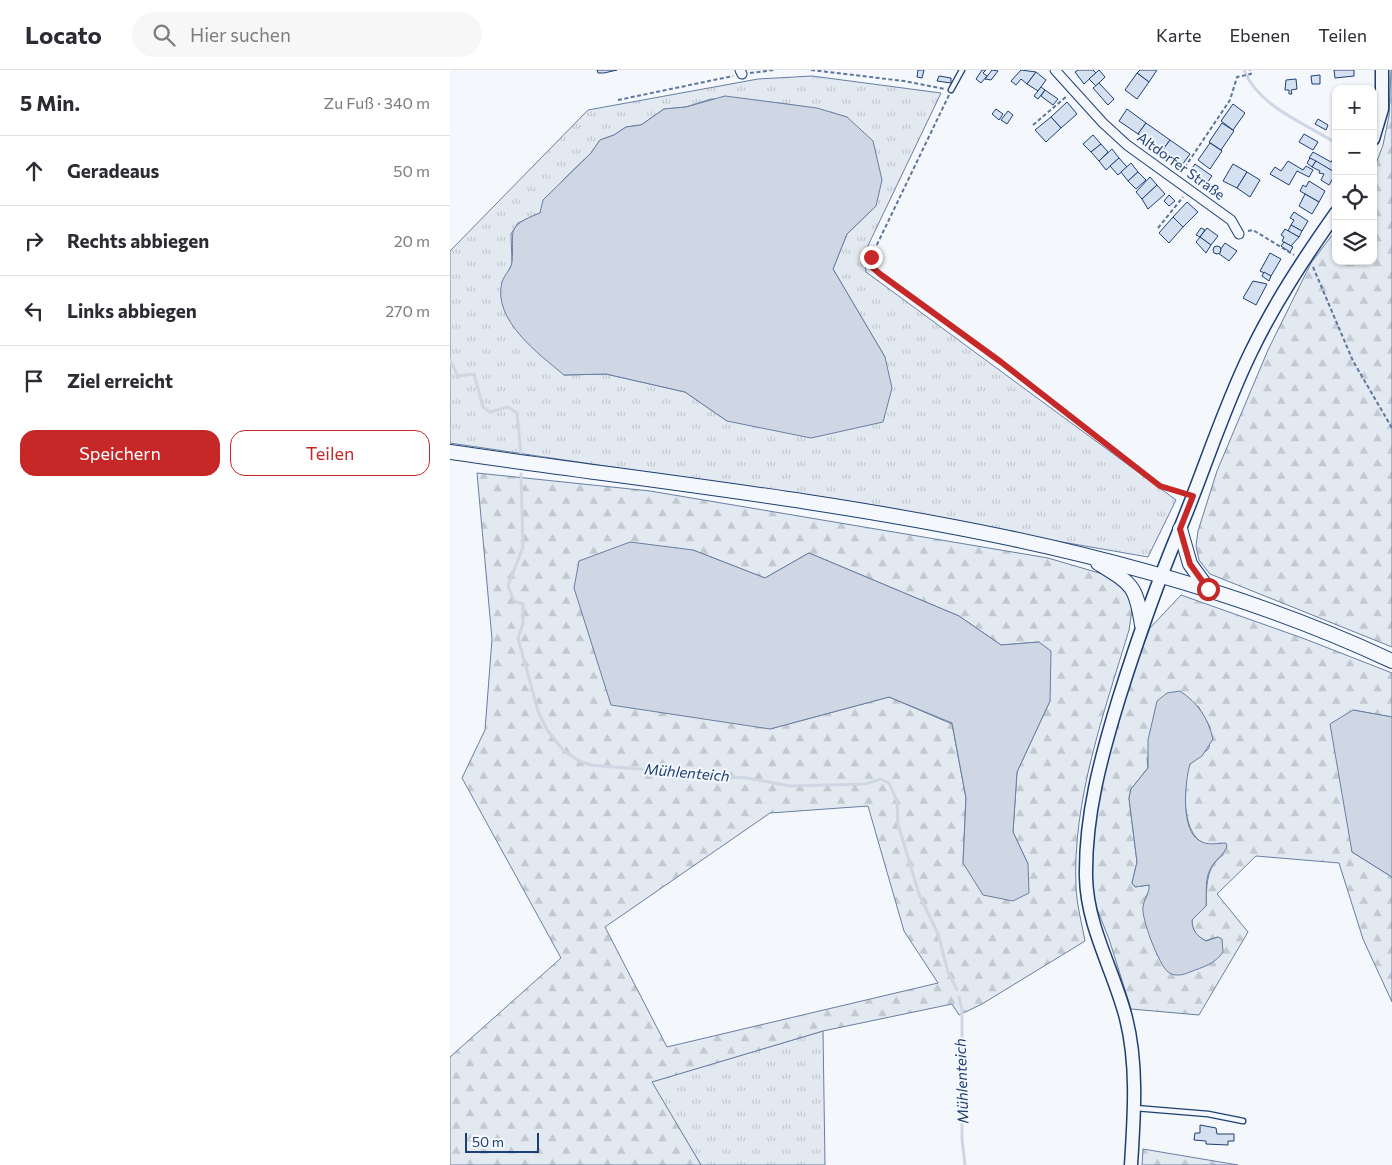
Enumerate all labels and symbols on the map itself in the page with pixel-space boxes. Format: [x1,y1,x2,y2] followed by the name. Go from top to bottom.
[1134,128,1228,203] street label: Altdorfer Straße
[860,246,883,269] route end
[1197,578,1220,601] route start
[644,759,730,785] water label: Mühlenteich
[951,1038,971,1124] water label: Mühlenteich
[465,1130,539,1153] scale bar

